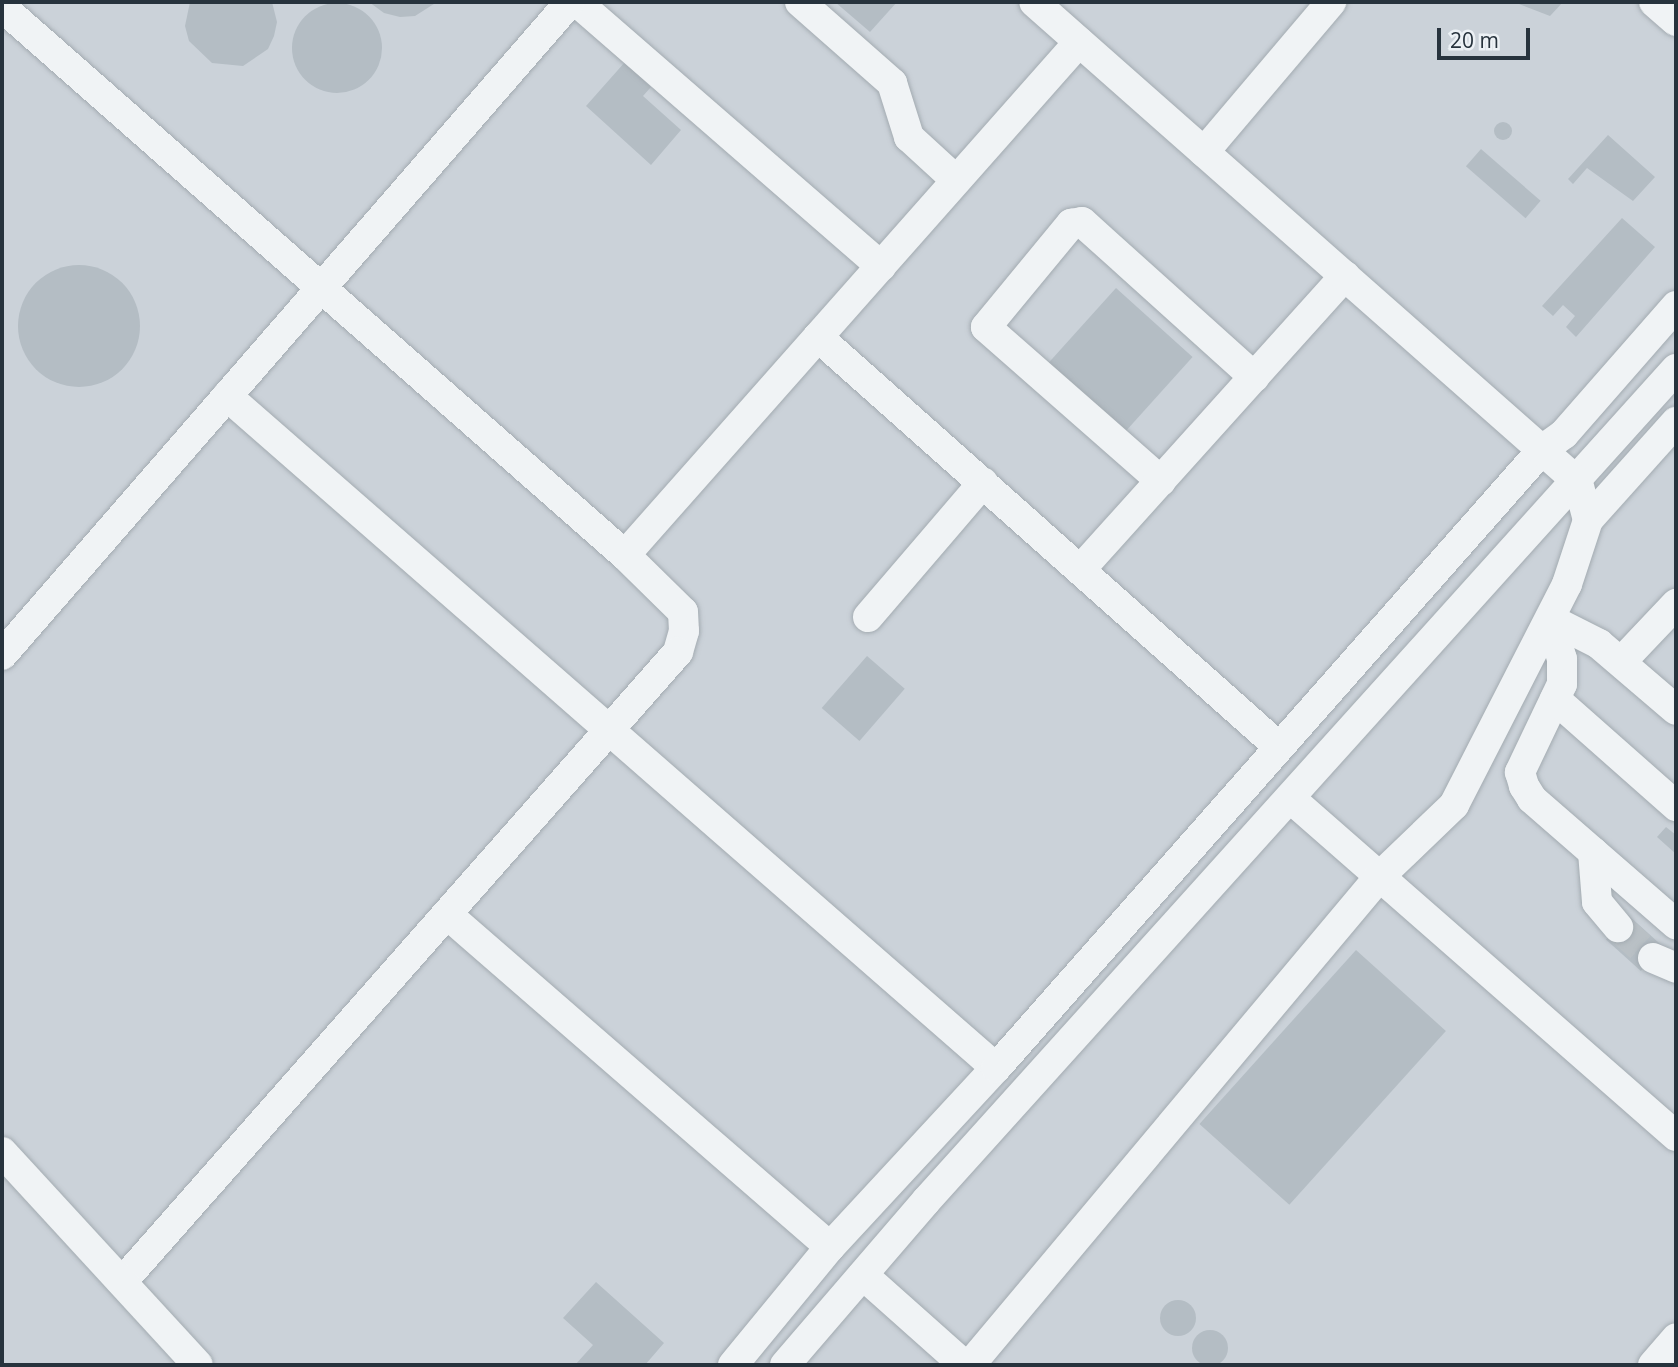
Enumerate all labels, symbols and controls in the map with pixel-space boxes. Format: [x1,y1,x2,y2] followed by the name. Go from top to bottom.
[1440,14,1533,58] scale bar
[1450,26,1499,54] text: 20 m

